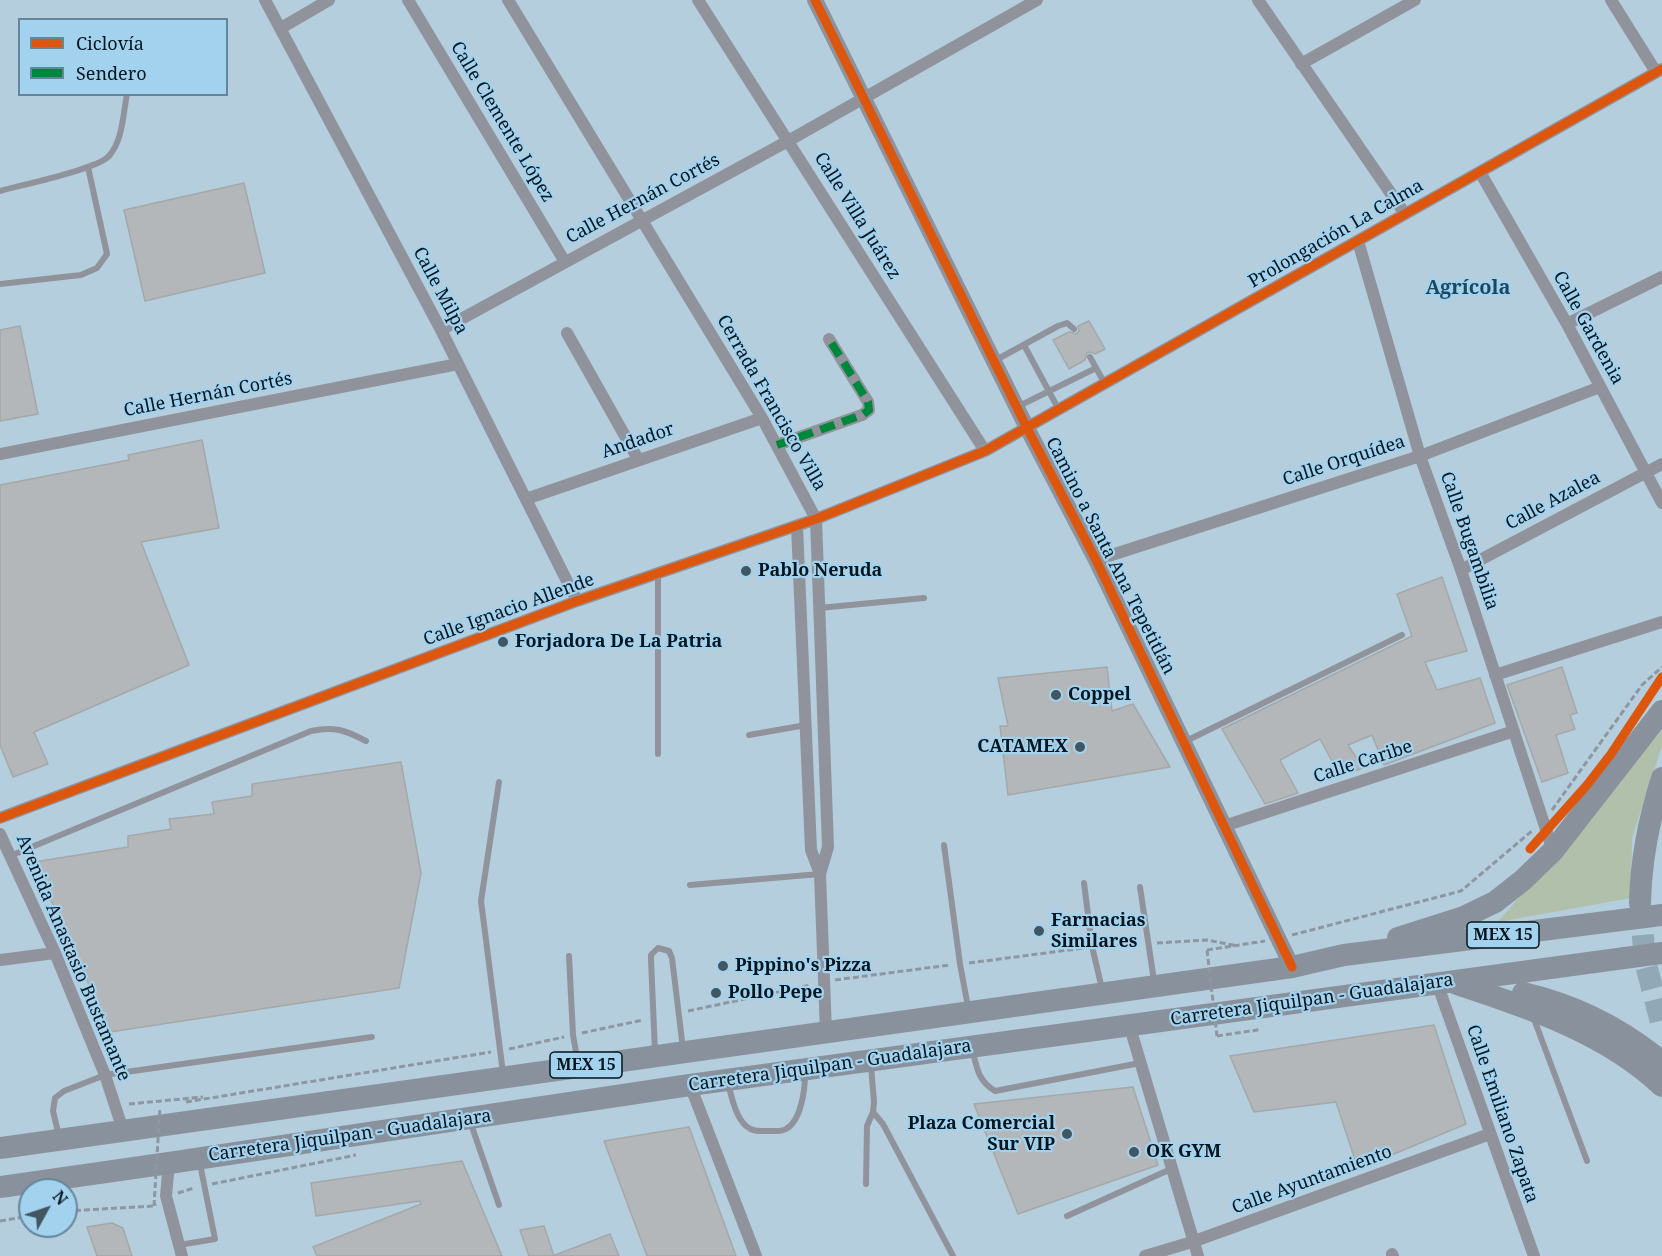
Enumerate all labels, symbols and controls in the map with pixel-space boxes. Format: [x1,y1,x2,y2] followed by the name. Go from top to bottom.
[18,18,228,96] legend
[76,31,144,55] text: Ciclovía
[446,38,558,206] street label: Calle Clemente López
[76,61,147,85] text: Sendero
[809,148,905,284] street label: Calle Villa Juárez
[562,149,724,249] street label: Calle Hernán Cortés
[1245,175,1427,293] street label: Prolongación La Calma
[408,244,472,338] street label: Calle Milpa
[1548,268,1628,388] street label: Calle Gardenia
[1425,276,1511,300] district label: Agrícola
[712,311,830,495] street label: Cerrada Francisco Villa
[122,368,294,422] street label: Calle Hernán Cortés
[599,419,677,463] street label: Andador
[1280,431,1408,491] street label: Calle Orquídea
[1041,434,1179,678] street label: Camino a Santa Ana Tepetitlán
[1502,467,1604,535] street label: Calle Azalea
[1435,469,1503,613] street label: Calle Bugambilia
[758,560,882,582] place label: Pablo Neruda
[739,564,753,578] marker: Pablo Neruda
[421,569,597,651] street label: Calle Ignacio Allende
[515,631,722,653] place label: Forjadora De La Patria
[496,635,510,649] marker: Forjadora De La Patria
[1068,684,1131,706] place label: Coppel
[1049,688,1063,702] marker: Coppel
[977,736,1068,758] place label: CATAMEX
[1311,736,1415,788] street label: Calle Caribe
[1073,740,1087,754] marker: CATAMEX
[11,832,135,1084] street label: Avenida Anastasio Bustamante
[1051,910,1145,952] place label: Farmacias Similares
[1467,922,1539,948] road number: MEX 15
[1032,924,1046,938] marker: Farmacias Similares
[735,955,872,977] place label: Pippino's Pizza
[716,959,730,973] marker: Pippino's Pizza
[1169,969,1455,1031] street label: Carretera Jiquilpan - Guadalajara
[728,982,823,1004] place label: Pollo Pepe
[709,986,723,1000] marker: Pollo Pepe
[1461,1022,1543,1206] street label: Calle Emiliano Zapata
[687,1035,973,1097] street label: Carretera Jiquilpan - Guadalajara
[550,1052,622,1078] road number: MEX 15
[207,1105,493,1167] street label: Carretera Jiquilpan - Guadalajara
[908,1113,1055,1156] place label: Plaza Comercial Sur VIP
[1060,1127,1074,1141] marker: Plaza Comercial Sur VIP
[1146,1141,1221,1163] place label: OK GYM
[1229,1141,1395,1219] street label: Calle Ayuntamiento
[1127,1145,1141,1159] marker: OK GYM
[18,1178,78,1238] north arrow
[48,1186,73,1210] text: N

